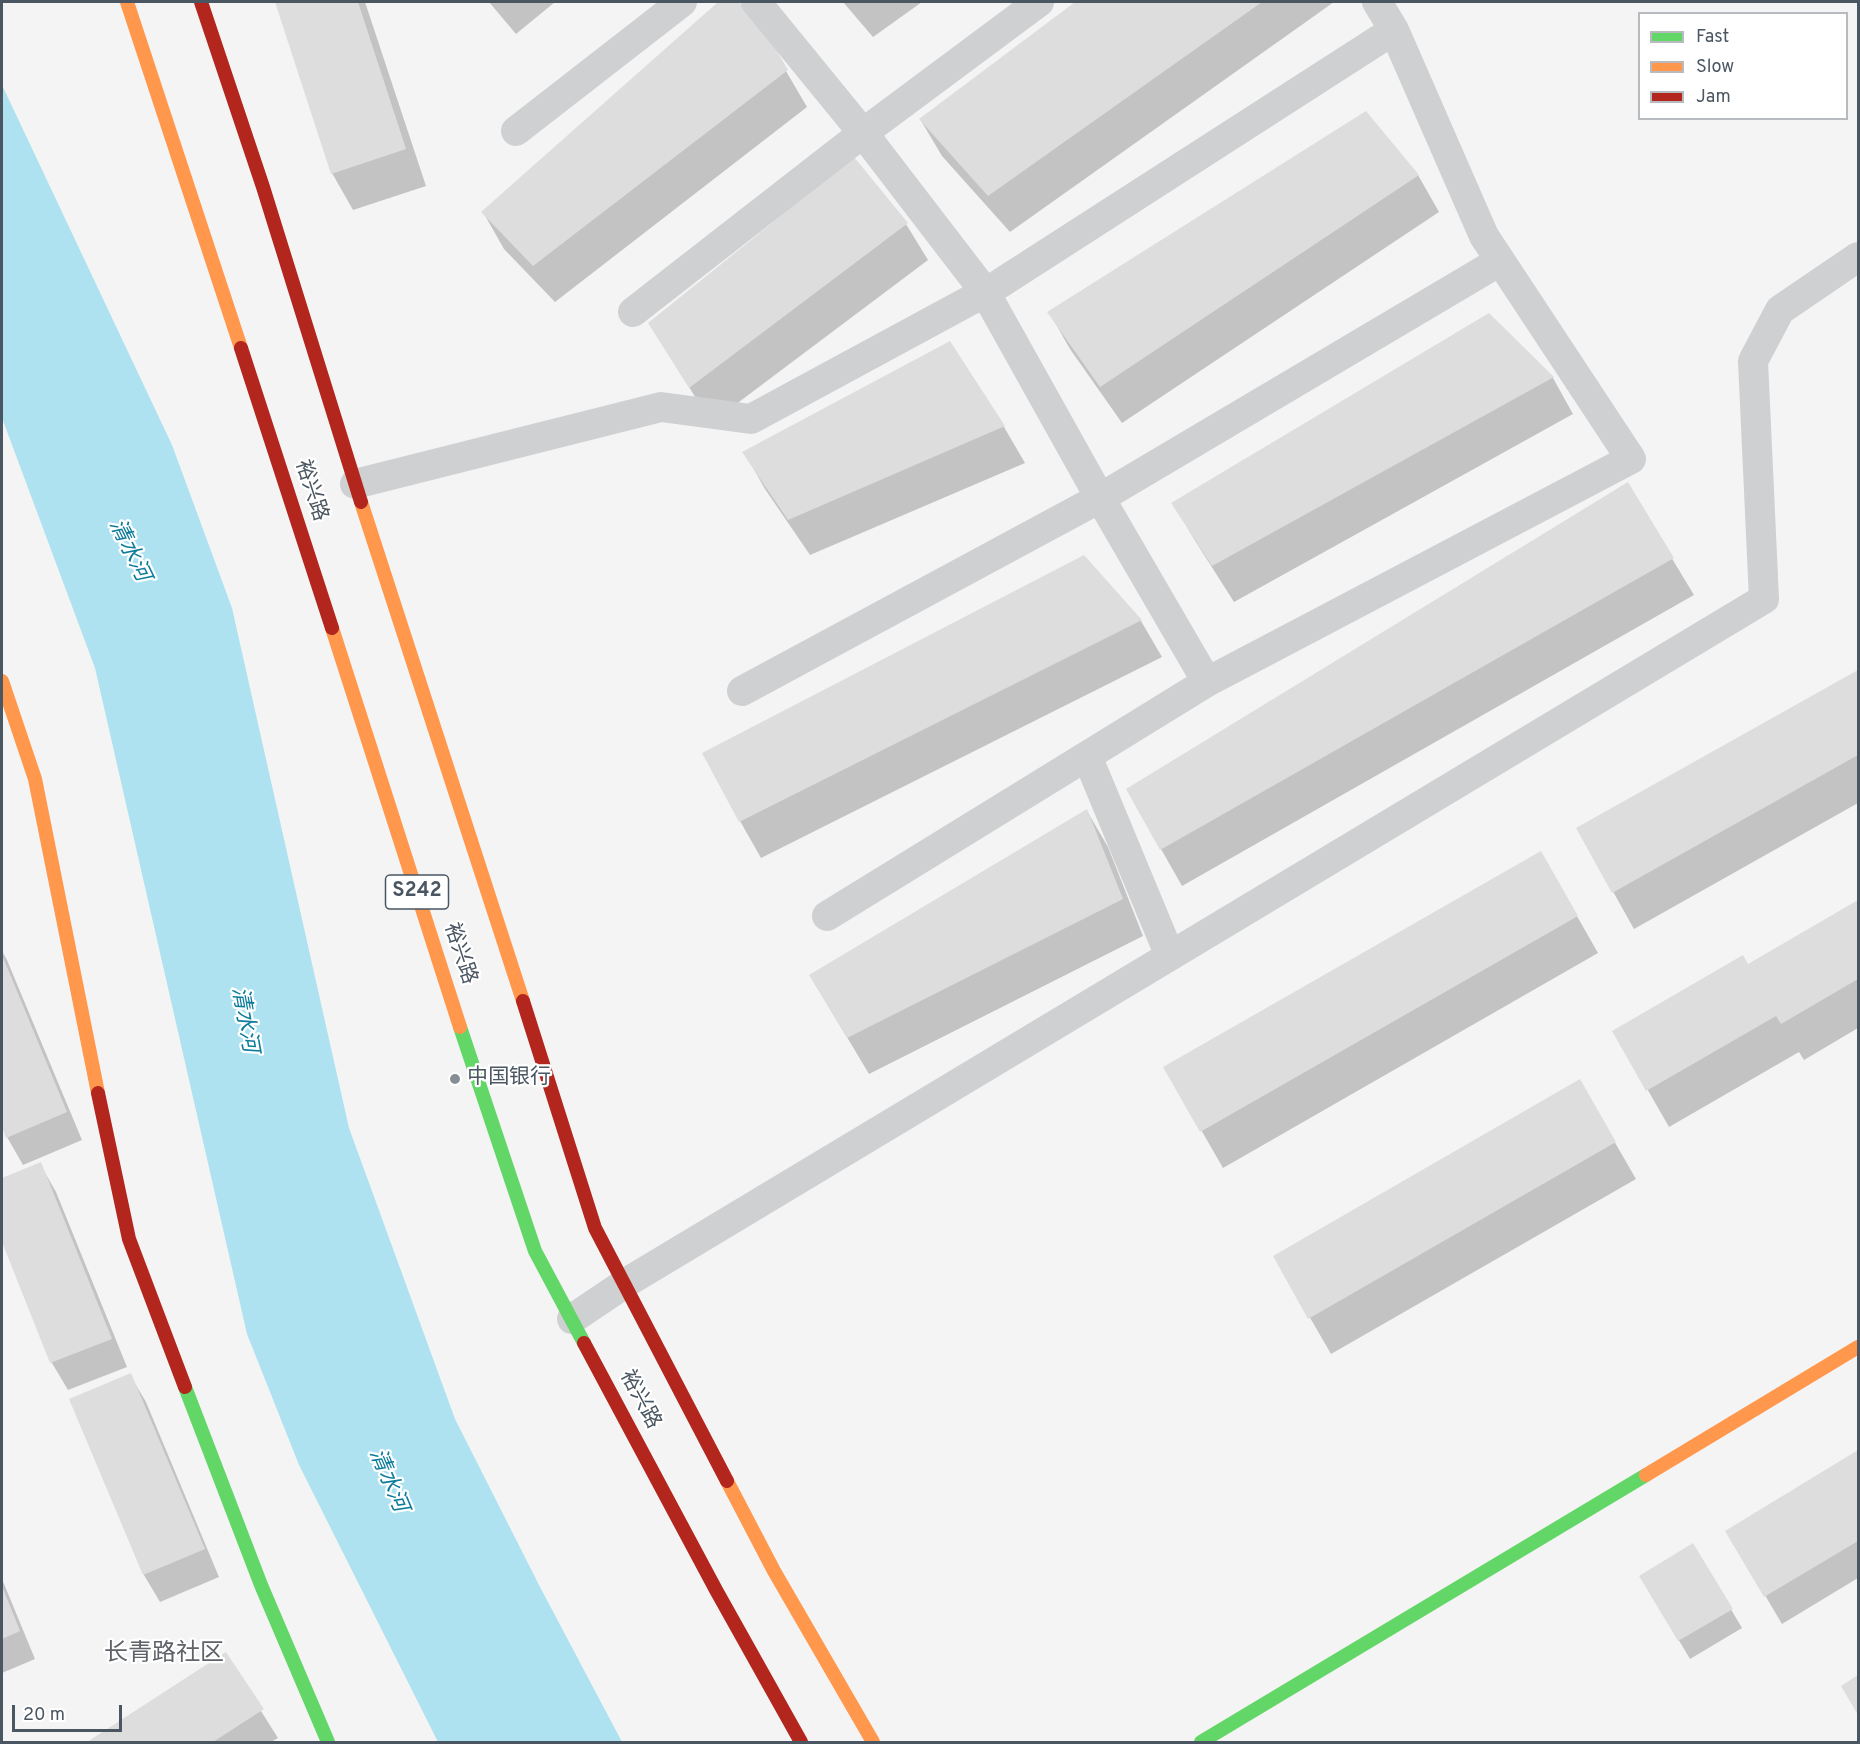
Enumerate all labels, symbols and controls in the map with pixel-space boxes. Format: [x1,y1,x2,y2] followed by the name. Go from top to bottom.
[1638,12,1848,120] legend
[1696,26,1729,49] text: Fast
[1696,56,1734,79] text: Slow
[1696,86,1731,109] text: Jam
[288,457,332,525] street label: 裕兴路
[102,516,154,586] water label: 清水河
[386,875,448,909] road number: S242
[437,920,481,988] street label: 裕兴路
[224,985,262,1055] water label: 清水河
[467,1066,551,1092] place label: 中国银行
[448,1072,462,1086] marker: 中国银行
[613,1366,665,1434] street label: 裕兴路
[362,1445,412,1517] water label: 清水河
[104,1641,224,1669] district label: 长青路社区
[15,1693,124,1731] scale bar
[23,1704,65,1727] text: 20 m

